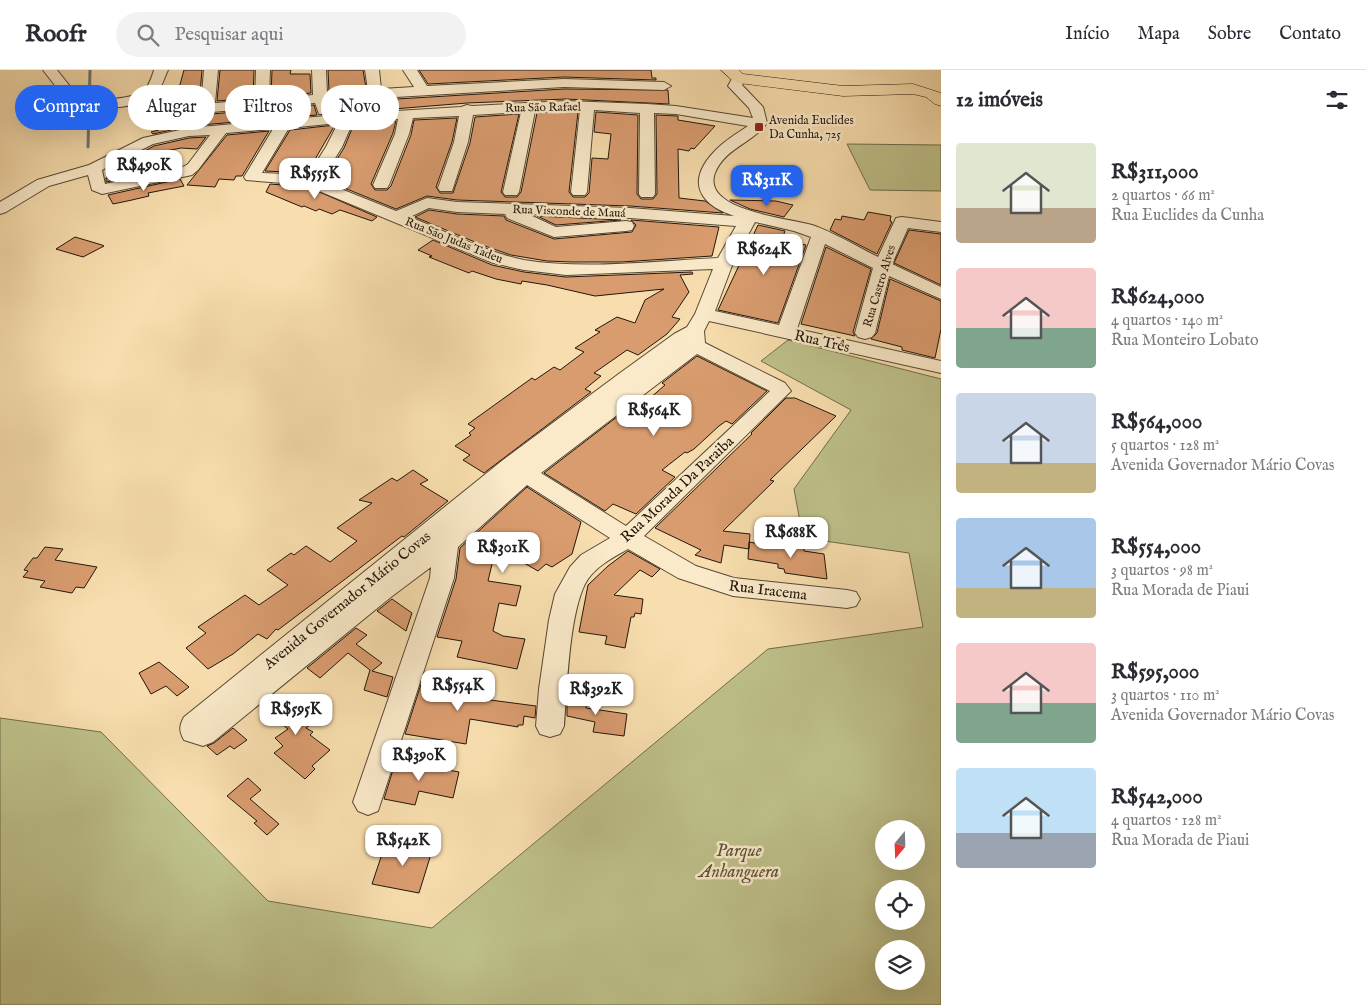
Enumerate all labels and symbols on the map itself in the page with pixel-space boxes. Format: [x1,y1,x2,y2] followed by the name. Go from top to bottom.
[505,99,582,116] street label: Rua São Rafael
[768,113,854,142] place label: Avenida Euclides Da Cunha, 725
[753,121,765,133] marker: Avenida Euclides Da Cunha, 725
[103,150,185,192] pin: R$490K
[274,158,356,200] pin: R$555K
[726,164,808,207] pin: R$311K
[512,202,627,221] street label: Rua Visconde de Mauá
[402,214,505,268] street label: Rua São Judas Tadeu
[723,234,805,276] pin: R$624K
[860,243,899,329] street label: Rua Castro Alves
[792,326,851,357] street label: Rua Três
[613,394,695,437] pin: R$564K
[617,432,738,547] street label: Rua Morada Da Paraiba
[750,516,832,559] pin: R$688K
[259,527,435,674] street label: Avenida Governador Mário Covas
[462,532,544,574] pin: R$301K
[728,576,809,605] street label: Rua Iracema
[417,670,499,712] pin: R$554K
[555,674,637,716] pin: R$392K
[255,694,337,736] pin: R$595K
[378,740,460,782] pin: R$390K
[875,820,925,870] north arrow
[362,824,444,867] pin: R$542K
[697,840,779,884] park label: Parque Anhanguera

